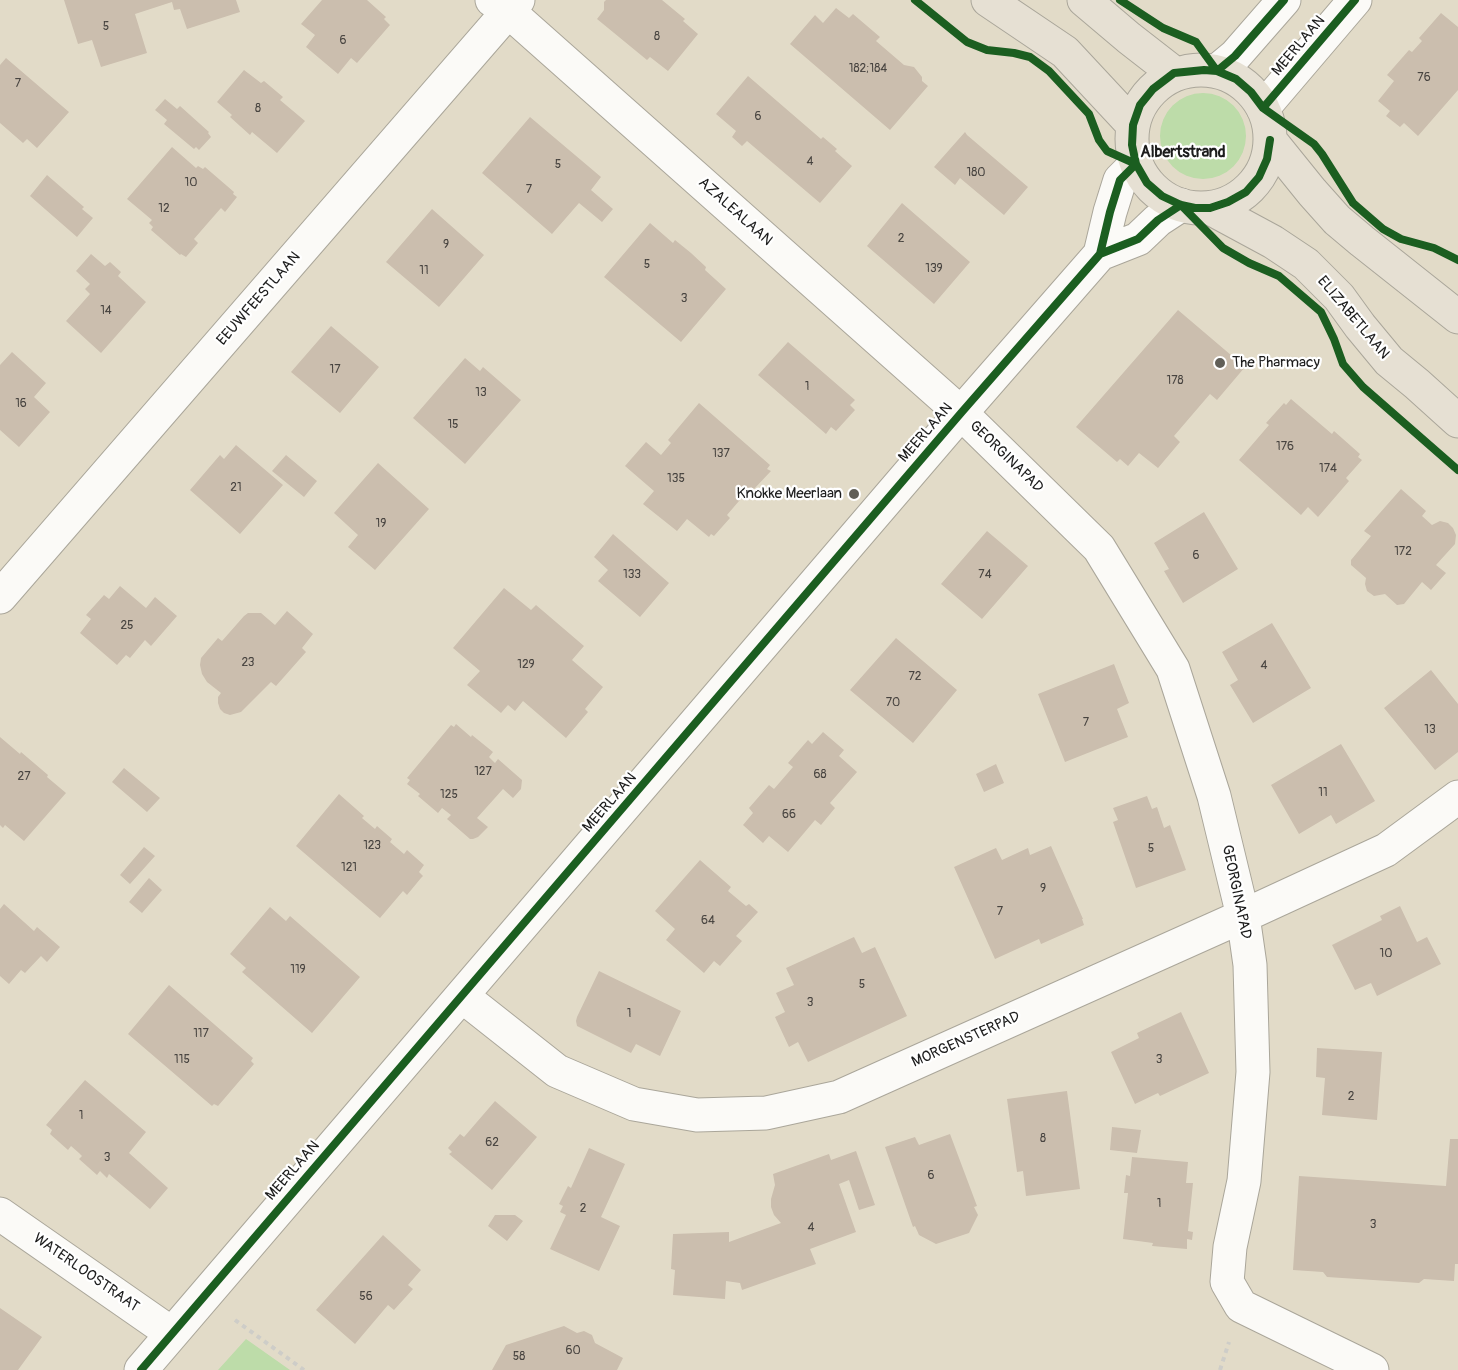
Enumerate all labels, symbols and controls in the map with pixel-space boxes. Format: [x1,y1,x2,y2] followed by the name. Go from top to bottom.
[1269,12,1329,80] street label: MEERLAAN
[103,20,109,34] house number: 5
[654,30,660,44] house number: 8
[340,34,346,48] house number: 6
[849,62,887,76] house number: 182;184
[1417,71,1431,85] house number: 76
[15,77,21,91] house number: 7
[255,102,261,116] house number: 8
[755,110,761,124] house number: 6
[1140,143,1226,163] district label: Albertstrand
[807,155,813,169] house number: 4
[555,158,561,172] house number: 5
[967,166,985,180] house number: 180
[694,174,776,250] street label: AZALEALAAN
[185,176,197,190] house number: 10
[526,183,532,197] house number: 7
[158,202,170,216] house number: 12
[898,232,904,246] house number: 2
[443,238,449,252] house number: 9
[213,249,305,349] street label: EEUWFEESTLAAN
[644,258,650,272] house number: 5
[925,262,943,276] house number: 139
[419,264,429,278] house number: 11
[1313,273,1393,363] street label: ELIZABETLAAN
[681,292,687,306] house number: 3
[100,304,112,318] house number: 14
[1232,354,1320,372] place label: The Pharmacy
[1213,356,1227,370] marker: The Pharmacy
[329,363,341,377] house number: 17
[1166,374,1184,388] house number: 178
[805,380,809,394] house number: 1
[475,386,487,400] house number: 13
[15,397,27,411] house number: 16
[895,399,957,467] street label: MEERLAAN
[965,417,1047,497] street label: GEORGINAPAD
[447,418,459,432] house number: 15
[1276,440,1294,454] house number: 176
[712,447,730,461] house number: 137
[1319,462,1337,476] house number: 174
[667,472,685,486] house number: 135
[230,481,242,495] house number: 21
[736,485,842,503] place label: Knokke Meerlaan
[847,487,861,501] marker: Knokke Meerlaan
[376,517,386,531] house number: 19
[1394,545,1412,559] house number: 172
[1193,549,1199,563] house number: 6
[623,568,641,582] house number: 133
[978,568,992,582] house number: 74
[120,619,134,633] house number: 25
[241,656,255,670] house number: 23
[517,658,535,672] house number: 129
[1261,659,1267,673] house number: 4
[908,670,922,684] house number: 72
[886,696,900,710] house number: 70
[1083,716,1089,730] house number: 7
[1424,723,1436,737] house number: 13
[474,765,492,779] house number: 127
[813,768,827,782] house number: 68
[579,769,641,837] street label: MEERLAAN
[17,770,31,784] house number: 27
[1318,786,1328,800] house number: 11
[440,788,458,802] house number: 125
[782,808,796,822] house number: 66
[363,839,381,853] house number: 123
[1148,842,1154,856] house number: 5
[1217,843,1255,941] street label: GEORGINAPAD
[341,861,357,875] house number: 121
[1040,882,1046,896] house number: 9
[997,905,1003,919] house number: 7
[701,914,715,928] house number: 64
[1380,947,1392,961] house number: 10
[290,963,306,977] house number: 119
[859,978,865,992] house number: 5
[807,996,813,1010] house number: 3
[627,1007,631,1021] house number: 1
[909,1008,1023,1072] street label: MORGENSTERPAD
[193,1027,209,1041] house number: 117
[174,1053,190,1067] house number: 115
[1156,1053,1162,1067] house number: 3
[1348,1090,1354,1104] house number: 2
[79,1109,83,1123] house number: 1
[1040,1132,1046,1146] house number: 8
[485,1136,499,1150] house number: 62
[262,1137,324,1205] street label: MEERLAAN
[104,1151,110,1165] house number: 3
[928,1169,934,1183] house number: 6
[1157,1197,1161,1211] house number: 1
[580,1202,586,1216] house number: 2
[1370,1218,1376,1232] house number: 3
[808,1221,814,1235] house number: 4
[30,1230,142,1316] street label: WATERLOOSTRAAT
[359,1290,373,1304] house number: 56
[565,1344,581,1358] house number: 60
[513,1350,525,1364] house number: 58

